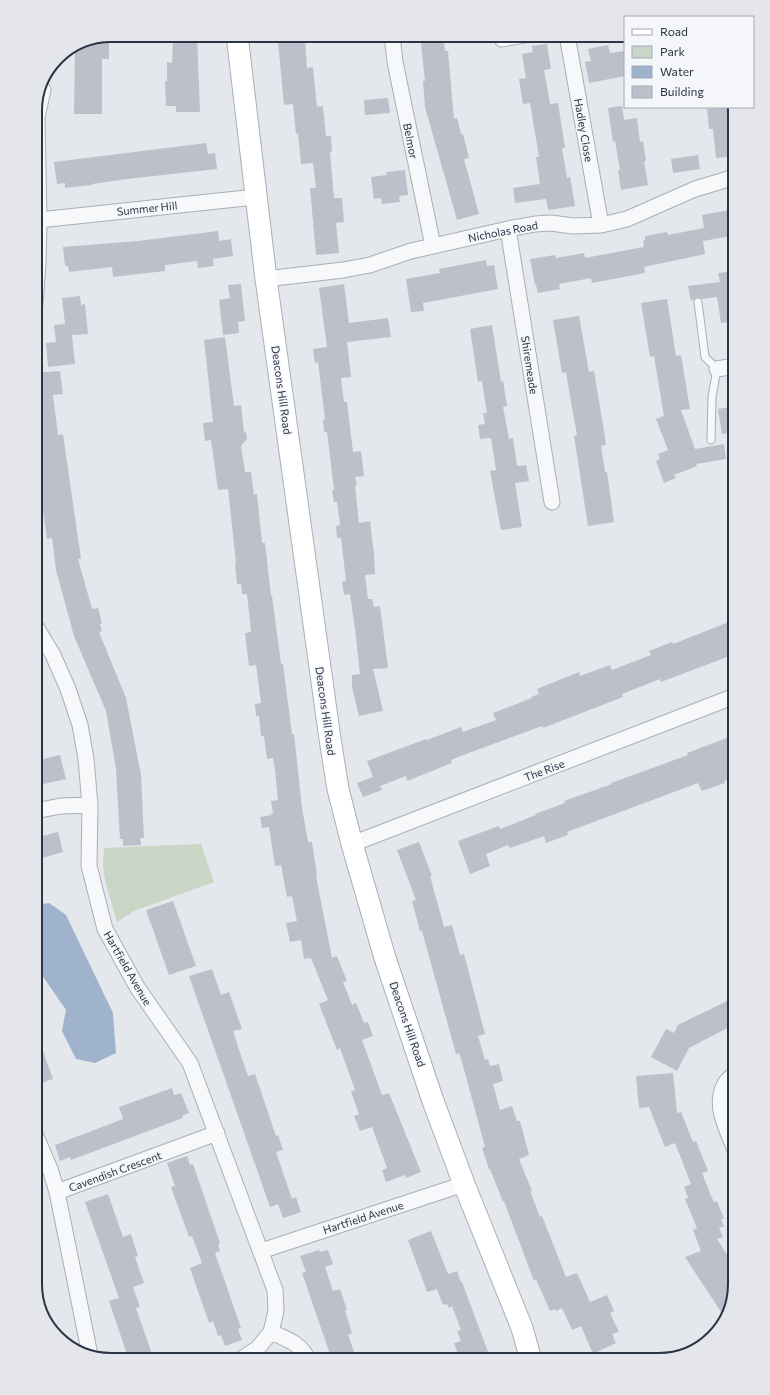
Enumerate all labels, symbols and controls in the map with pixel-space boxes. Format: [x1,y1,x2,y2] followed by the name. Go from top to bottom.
[624,16,754,108] legend
[660,24,688,38] text: Road
[660,44,686,58] text: Park
[660,64,694,78] text: Water
[660,84,704,98] text: Building
[572,97,596,163] street label: Hadley Close
[401,122,421,161] street label: Belmor
[116,198,178,218] street label: Summer Hill
[467,218,539,244] street label: Nicholas Road
[519,335,541,395] street label: Shiremeade
[269,345,295,435] street label: Deacons Hill Road
[313,666,339,756] street label: Deacons Hill Road
[522,756,566,784] street label: The Rise
[101,928,155,1008] street label: Hartfield Avenue
[387,980,429,1068] street label: Deacons Hill Road
[67,1148,164,1194] street label: Cavendish Crescent
[321,1198,405,1236] street label: Hartfield Avenue

